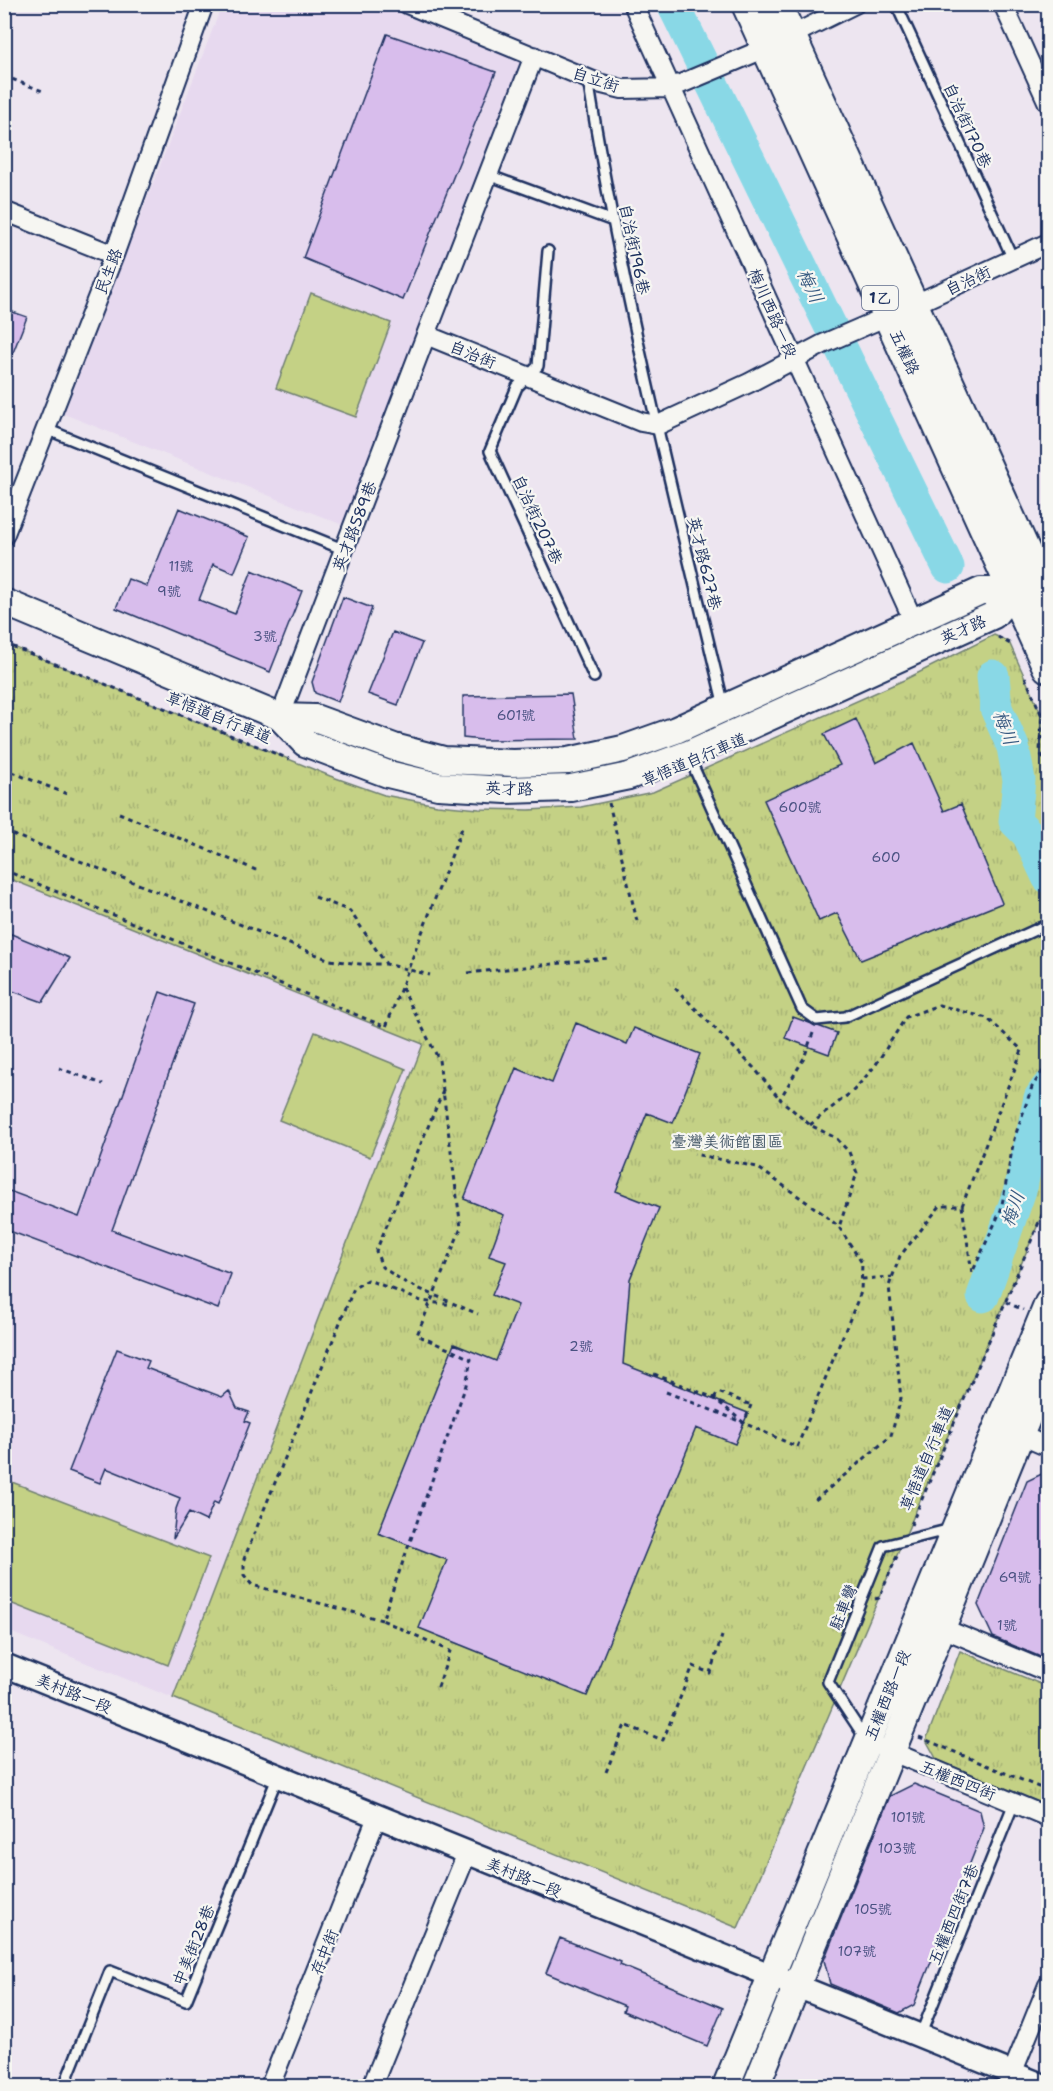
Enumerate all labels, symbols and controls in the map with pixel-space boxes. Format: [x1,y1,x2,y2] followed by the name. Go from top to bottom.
[570,62,622,97] street label: 自立街
[939,79,996,171] street label: 自治街170巷
[615,202,654,296] street label: 自治街196巷
[90,245,127,297] street label: 民生路
[942,261,994,300] street label: 自治街
[743,265,802,361] street label: 梅川西路一段
[791,265,829,308] water label: 梅川
[862,286,898,310] road number: 1乙
[885,326,924,378] street label: 五權路
[447,336,499,373] street label: 自治街
[508,471,567,567] street label: 自治街207巷
[328,478,381,574] street label: 英才路589巷
[683,514,726,612] street label: 英才路627巷
[168,557,194,575] house number: 11號
[157,582,181,600] house number: 9號
[937,610,989,649] street label: 英才路
[253,627,277,645] house number: 3號
[163,687,275,748] street label: 草悟道自行車道
[497,706,535,724] house number: 601號
[987,707,1023,750] water label: 梅川
[639,728,750,791] street label: 草悟道自行車道
[485,778,533,799] street label: 英才路
[779,798,821,816] house number: 600號
[872,848,900,866] house number: 600
[671,1131,783,1152] park label: 臺灣美術館園區
[996,1187,1031,1230] water label: 梅川
[569,1337,593,1355] house number: 2號
[895,1403,958,1514] street label: 草悟道自行車道
[999,1568,1031,1586] house number: 69號
[825,1581,862,1633] street label: 駐車彎
[997,1616,1017,1634] house number: 1號
[860,1647,915,1744] street label: 五權西路一段
[33,1669,115,1718] street label: 美村路一段
[917,1756,999,1805] street label: 五權西四街
[891,1808,925,1826] house number: 101號
[878,1839,916,1857] house number: 103號
[483,1853,565,1902] street label: 美村路一段
[924,1861,983,1968] street label: 五權西四街7巷
[854,1900,892,1918] house number: 105號
[168,1901,219,1989] street label: 中美街28巷
[306,1926,343,1978] street label: 存中街
[838,1942,876,1960] house number: 107號

